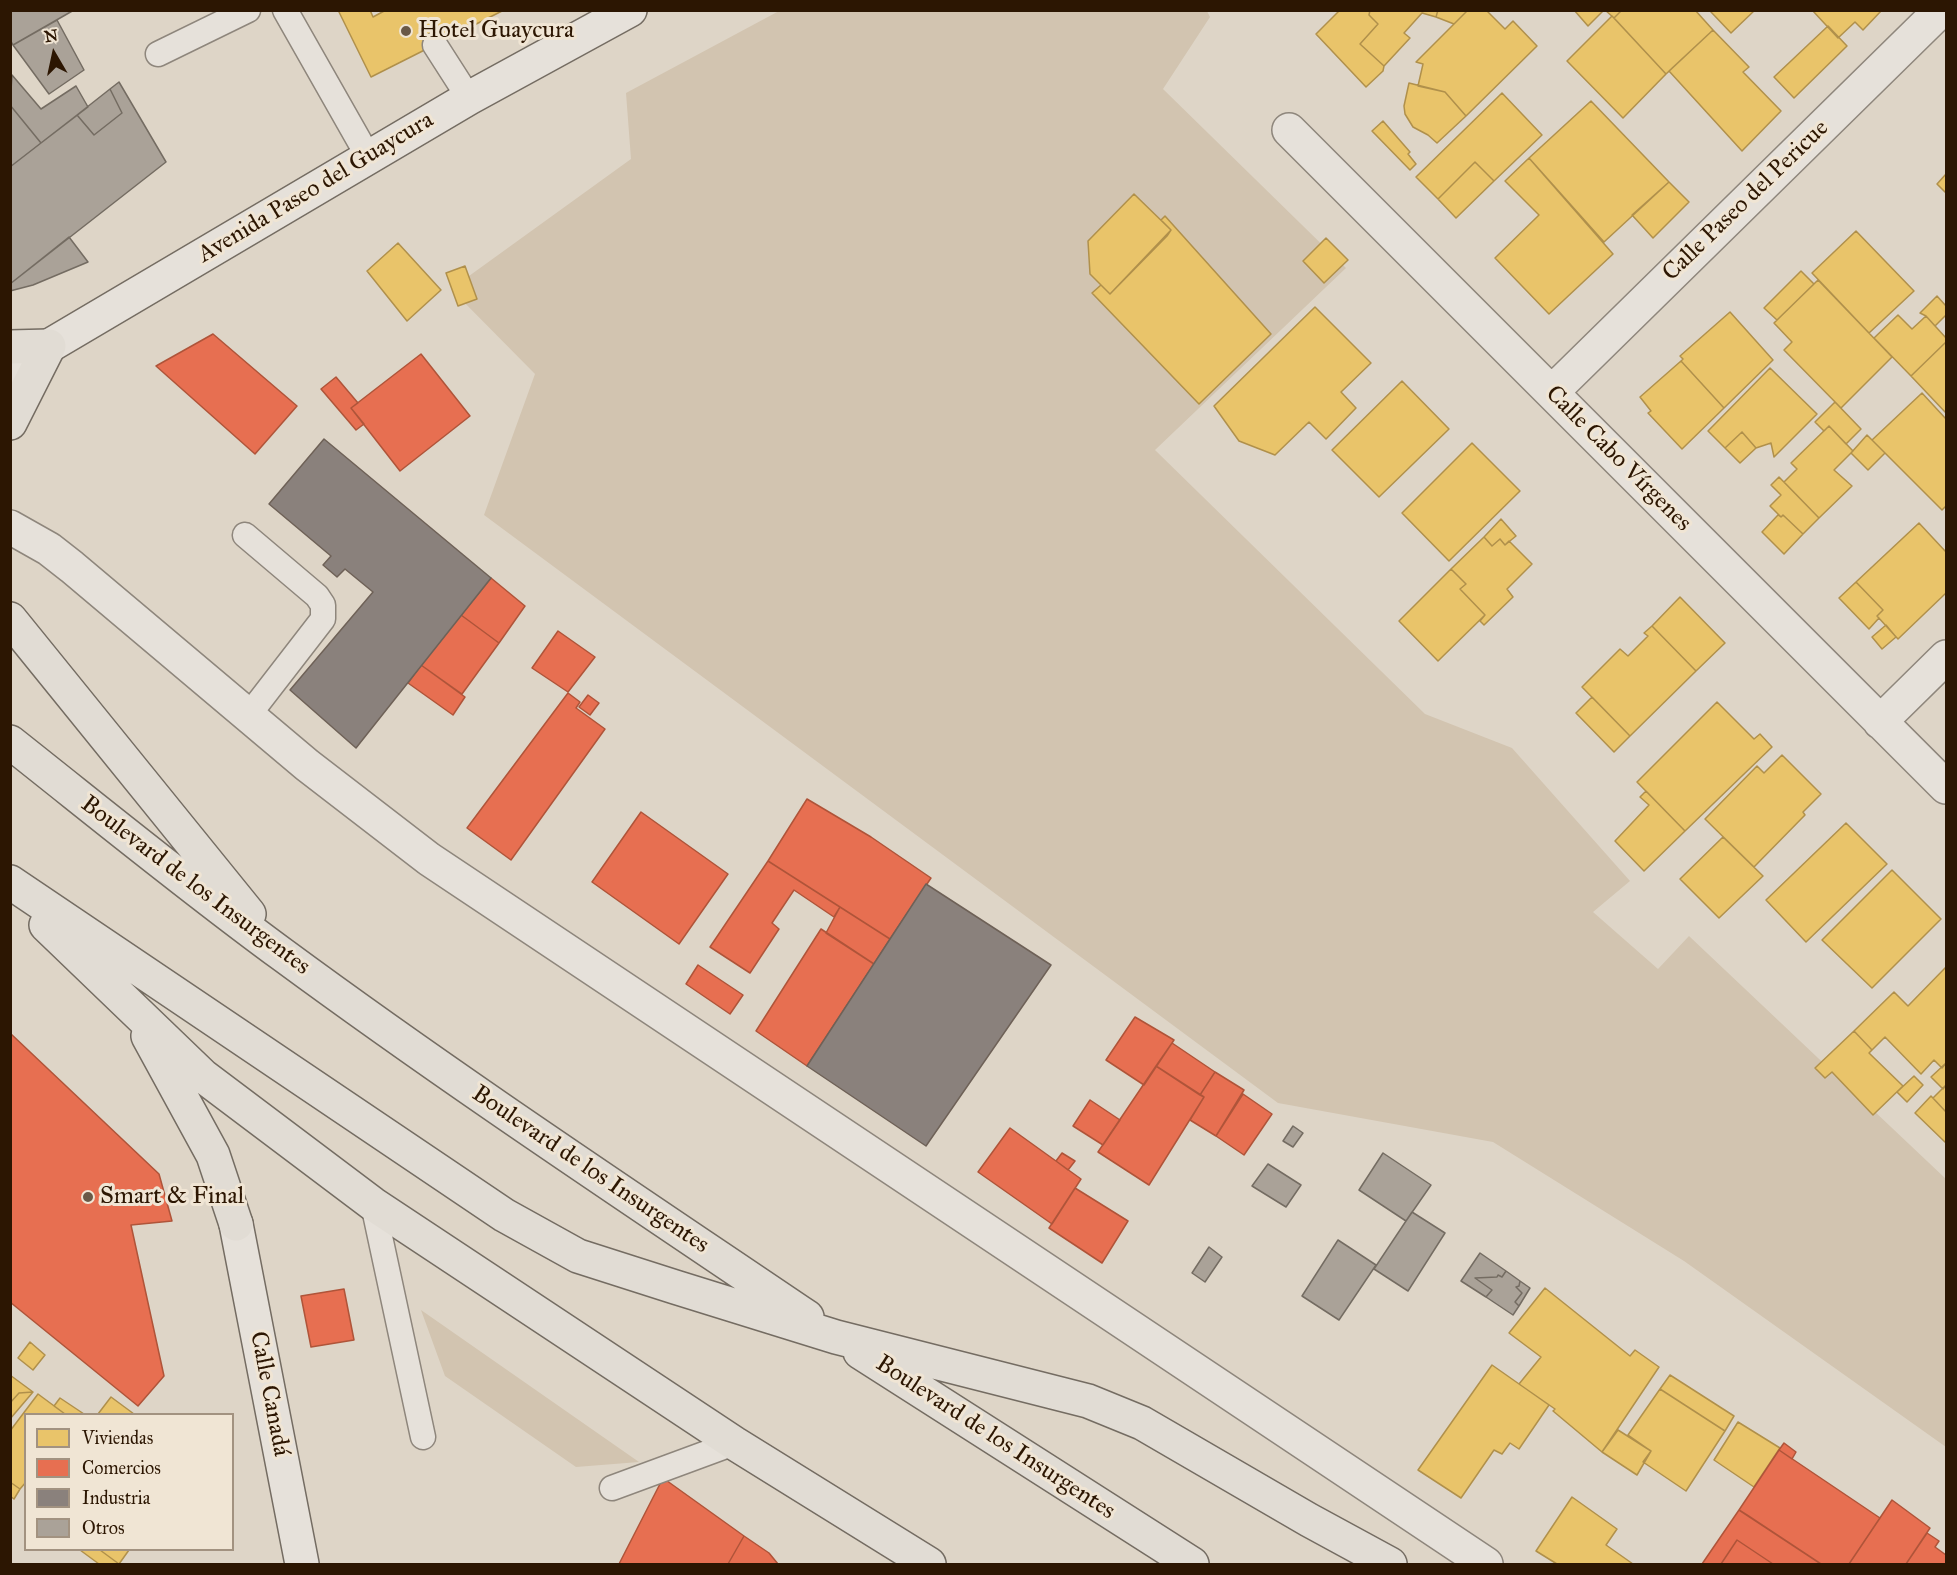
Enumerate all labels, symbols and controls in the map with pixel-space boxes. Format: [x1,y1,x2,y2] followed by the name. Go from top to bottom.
[418,17,574,45] place label: Hotel Guaycura
[24,24,84,84] north arrow
[399,24,413,38] marker: Hotel Guaycura
[43,25,59,46] text: N
[193,106,439,270] street label: Avenida Paseo del Guaycura
[1657,114,1835,288] street label: Calle Paseo del Pericue
[1539,380,1697,538] street label: Calle Cabo Vírgenes
[75,790,315,982] street label: Boulevard de los Insurgentes
[466,1080,714,1260] street label: Boulevard de los Insurgentes
[100,1183,244,1211] place label: Smart & Final
[81,1190,95,1204] marker: Smart & Final
[243,1329,295,1459] street label: Calle Canadá
[870,1350,1120,1526] street label: Boulevard de los Insurgentes
[24,1413,234,1551] legend
[82,1427,153,1449] text: Viviendas
[82,1457,161,1479] text: Comercios
[82,1487,150,1509] text: Industria
[82,1517,125,1539] text: Otros

